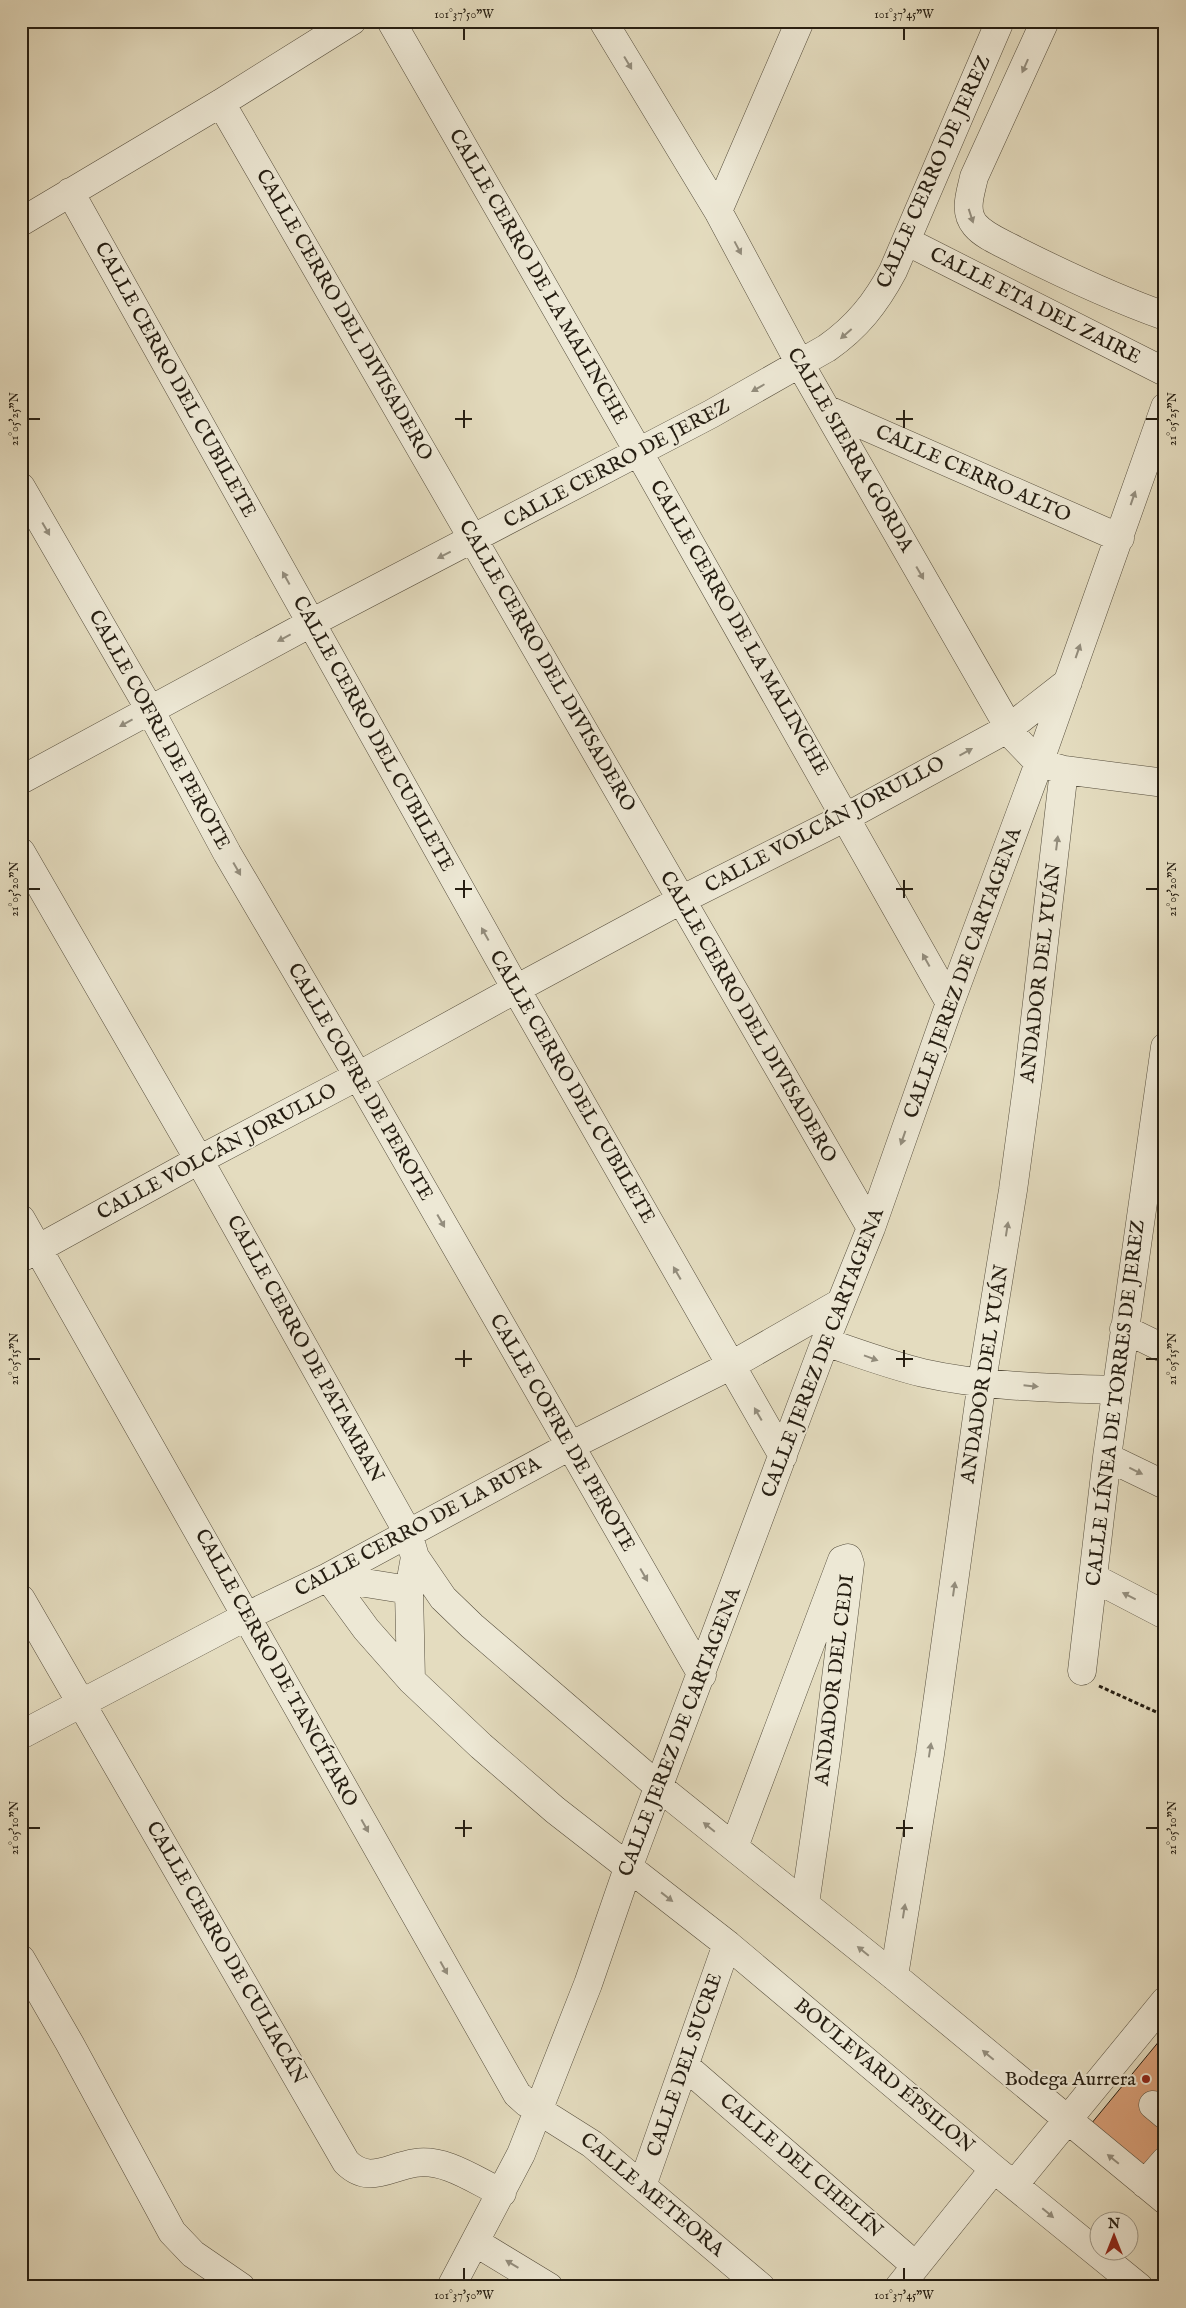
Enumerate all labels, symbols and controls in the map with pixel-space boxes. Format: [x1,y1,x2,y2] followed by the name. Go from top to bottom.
[434,7,494,22] text: 101°37'50"W
[874,7,934,22] text: 101°37'45"W
[871,52,997,292] street label: CALLE CERRO DE JEREZ
[624,56,633,69] one-way arrow
[1021,59,1029,73] one-way arrow
[443,125,633,429] street label: CALLE CERRO DE LA MALINCHE
[250,165,438,465] street label: CALLE CERRO DEL DIVISADERO
[968,209,976,224] one-way arrow
[89,238,261,522] street label: CALLE CERRO DEL CUBILETE
[734,241,742,255] one-way arrow
[925,242,1145,370] street label: CALLE ETA DEL ZAIRE
[840,328,853,339] one-way arrow
[781,343,919,557] street label: CALLE SIERRA GORDA
[750,384,765,392] one-way arrow
[7,392,22,446] text: 21°05'25"N
[1165,392,1180,446] text: 21°05'25"N
[500,394,734,534] street label: CALLE CERRO DE JEREZ
[871,420,1075,528] street label: CALLE CERRO ALTO
[644,476,834,780] street label: CALLE CERRO DE LA MALINCHE
[1130,491,1138,506] one-way arrow
[453,516,641,816] street label: CALLE CERRO DEL DIVISADERO
[41,523,50,536] one-way arrow
[437,551,452,559] one-way arrow
[916,566,925,579] one-way arrow
[282,571,290,586] one-way arrow
[287,592,459,876] street label: CALLE CERRO DEL CUBILETE
[83,606,236,854] street label: CALLE COFRE DE PEROTE
[278,633,291,642] one-way arrow
[1075,644,1083,659] one-way arrow
[119,719,133,727] one-way arrow
[959,747,972,756] one-way arrow
[701,751,949,899] street label: CALLE VOLCÁN JORULLO
[899,824,1028,1122] street label: CALLE JEREZ DE CARTAGENA
[1053,834,1061,850] one-way arrow
[7,861,22,917] text: 21°05'20"N
[1165,861,1180,917] text: 21°05'20"N
[232,862,241,876] one-way arrow
[1015,862,1067,1085] street label: ANDADOR DEL YUÁN
[654,867,842,1167] street label: CALLE CERRO DEL DIVISADERO
[481,926,489,941] one-way arrow
[483,946,661,1228] street label: CALLE CERRO DEL CUBILETE
[922,954,931,967] one-way arrow
[282,959,438,1205] street label: CALLE COFRE DE PEROTE
[93,1078,341,1226] street label: CALLE VOLCÁN JORULLO
[899,1131,907,1146] one-way arrow
[756,1204,890,1501] street label: CALLE JEREZ DE CARTAGENA
[221,1211,389,1487] street label: CALLE CERRO DE PATAMBAN
[437,1215,446,1228] one-way arrow
[1081,1218,1151,1588] street label: CALLE LÍNEA DE TORRES DE JEREZ
[1003,1221,1011,1237] one-way arrow
[955,1263,1015,1486] street label: ANDADOR DEL YUÁN
[673,1266,682,1280] one-way arrow
[484,1310,640,1556] street label: CALLE COFRE DE PEROTE
[7,1332,22,1385] text: 21°05'15"N
[1165,1332,1180,1385] text: 21°05'15"N
[864,1354,879,1362] one-way arrow
[1023,1382,1039,1390] one-way arrow
[754,1407,763,1421] one-way arrow
[291,1451,546,1603] street label: CALLE CERRO DE LA BUFA
[1129,1467,1143,1475] one-way arrow
[189,1525,363,1811] street label: CALLE CERRO DE TANCÍTARO
[640,1568,648,1582] one-way arrow
[810,1573,860,1788] street label: ANDADOR DEL CEDI
[950,1581,958,1597] one-way arrow
[613,1583,747,1880] street label: CALLE JEREZ DE CARTAGENA
[1122,1592,1137,1600] one-way arrow
[927,1742,935,1758] one-way arrow
[7,1800,22,1855] text: 21°05'10"N
[1165,1800,1180,1855] text: 21°05'10"N
[140,1817,312,2089] street label: CALLE CERRO DE CULIACÁN
[361,1819,369,1833] one-way arrow
[703,1822,716,1833] one-way arrow
[660,1892,673,1903] one-way arrow
[901,1902,909,1918] one-way arrow
[857,1946,870,1957] one-way arrow
[440,1961,449,1974] one-way arrow
[642,1970,728,2160] street label: CALLE DEL SUCRE
[789,1993,979,2159] street label: BOULEVARD ÉPSILON
[982,2050,994,2061] one-way arrow
[1005,2067,1136,2092] place label: Bodega Aurrera
[1140,2073,1152,2085] marker: Bodega Aurrera
[714,2088,888,2244] street label: CALLE DEL CHELÍN
[575,2127,730,2263] street label: CALLE METEORA
[1107,2153,1120,2164] one-way arrow
[1041,2208,1054,2219] one-way arrow
[1088,2210,1138,2260] north arrow
[1107,2215,1120,2233] text: N
[505,2260,518,2269] one-way arrow
[434,2288,494,2303] text: 101°37'50"W
[874,2288,934,2303] text: 101°37'45"W

